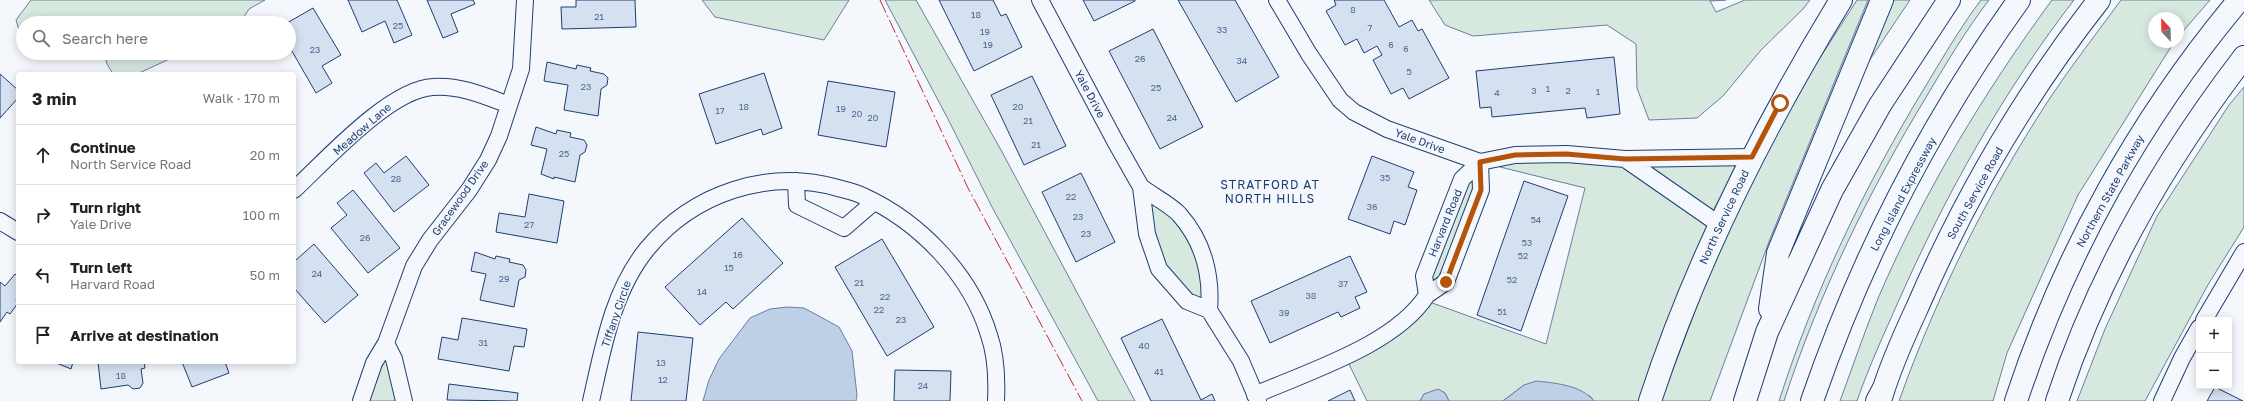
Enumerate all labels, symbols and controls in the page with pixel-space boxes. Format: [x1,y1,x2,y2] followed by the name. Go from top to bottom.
[1350,4,1356,15] house number: 8
[971,9,981,20] house number: 18
[594,11,604,22] house number: 21
[2148,12,2184,48] north arrow
[16,16,296,60] search box
[393,20,403,31] house number: 25
[1368,22,1373,33] house number: 7
[1217,24,1227,35] house number: 33
[980,26,990,37] house number: 19
[30,27,52,49] icon: search
[62,29,148,47] text: Search here
[983,39,993,50] house number: 19
[1388,39,1394,50] house number: 6
[1403,43,1409,54] house number: 6
[310,44,320,55] house number: 23
[1135,53,1145,64] house number: 26
[1237,55,1248,66] house number: 34
[1406,66,1412,77] house number: 5
[1072,68,1108,120] street label: Yale Drive
[581,81,591,92] house number: 23
[1151,82,1161,93] house number: 25
[1546,83,1551,94] house number: 1
[1531,85,1537,96] house number: 3
[1565,85,1571,96] house number: 2
[1596,86,1601,97] house number: 1
[1494,87,1500,98] house number: 4
[32,88,76,109] text: 3 min
[203,90,280,106] text: Walk · 170 m
[1771,94,1789,112] route start
[330,100,393,157] street label: Meadow Lane
[739,101,749,112] house number: 18
[1013,101,1024,112] house number: 20
[836,103,846,114] house number: 19
[715,105,725,116] house number: 17
[852,108,863,119] house number: 20
[868,112,879,123] house number: 20
[1167,112,1178,123] house number: 24
[1023,115,1033,126] house number: 21
[1393,125,1447,156] street label: Yale Drive
[2073,132,2146,249] street label: Northern State Parkway
[1867,135,1938,253] street label: Long Island Expressway
[70,138,136,156] text: Continue
[1031,139,1041,150] house number: 21
[32,144,54,166] icon: ahead
[1944,144,2005,241] street label: South Service Road
[250,147,280,163] text: 20 m
[559,148,569,159] house number: 25
[70,156,191,172] text: North Service Road
[429,157,490,238] street label: Gracewood Drive
[1696,168,1751,266] street label: North Service Road
[1380,172,1390,183] house number: 35
[391,173,401,184] house number: 28
[1220,177,1320,206] district label: STRATFORD AT NORTH HILLS
[1425,187,1464,259] street label: Harvard Road
[1066,191,1076,202] house number: 22
[70,198,141,216] text: Turn right
[1367,201,1377,212] house number: 36
[32,204,54,226] icon: right
[243,207,280,223] text: 100 m
[1073,211,1083,222] house number: 23
[1531,214,1542,225] house number: 54
[70,216,132,232] text: Yale Drive
[524,219,534,230] house number: 27
[1081,228,1091,239] house number: 23
[360,232,370,243] house number: 26
[1522,237,1532,248] house number: 53
[733,249,743,260] house number: 16
[1518,250,1528,261] house number: 52
[70,258,132,276] text: Turn left
[724,262,734,273] house number: 15
[32,264,54,286] icon: left
[250,267,280,283] text: 50 m
[312,268,323,279] house number: 24
[499,273,509,284] house number: 29
[1437,273,1455,291] route end
[1507,274,1517,285] house number: 52
[70,276,155,292] text: Harvard Road
[854,277,864,288] house number: 21
[1338,278,1348,289] house number: 37
[598,279,633,349] street label: Tiffany Circle
[697,286,707,297] house number: 14
[1306,290,1316,301] house number: 38
[880,291,890,302] house number: 22
[874,304,884,315] house number: 22
[1497,306,1507,317] house number: 51
[1279,307,1289,318] house number: 39
[896,314,906,325] house number: 23
[2196,317,2232,389] map controls
[2196,317,2232,353] button: +
[32,324,54,346] icon: arrive
[70,326,219,344] text: Arrive at destination
[478,337,488,348] house number: 31
[1138,340,1150,351] house number: 40
[2196,353,2232,389] button: −
[656,357,666,368] house number: 13
[1154,366,1165,377] house number: 41
[116,370,126,381] house number: 18
[658,374,668,385] house number: 12
[918,380,929,391] house number: 24

